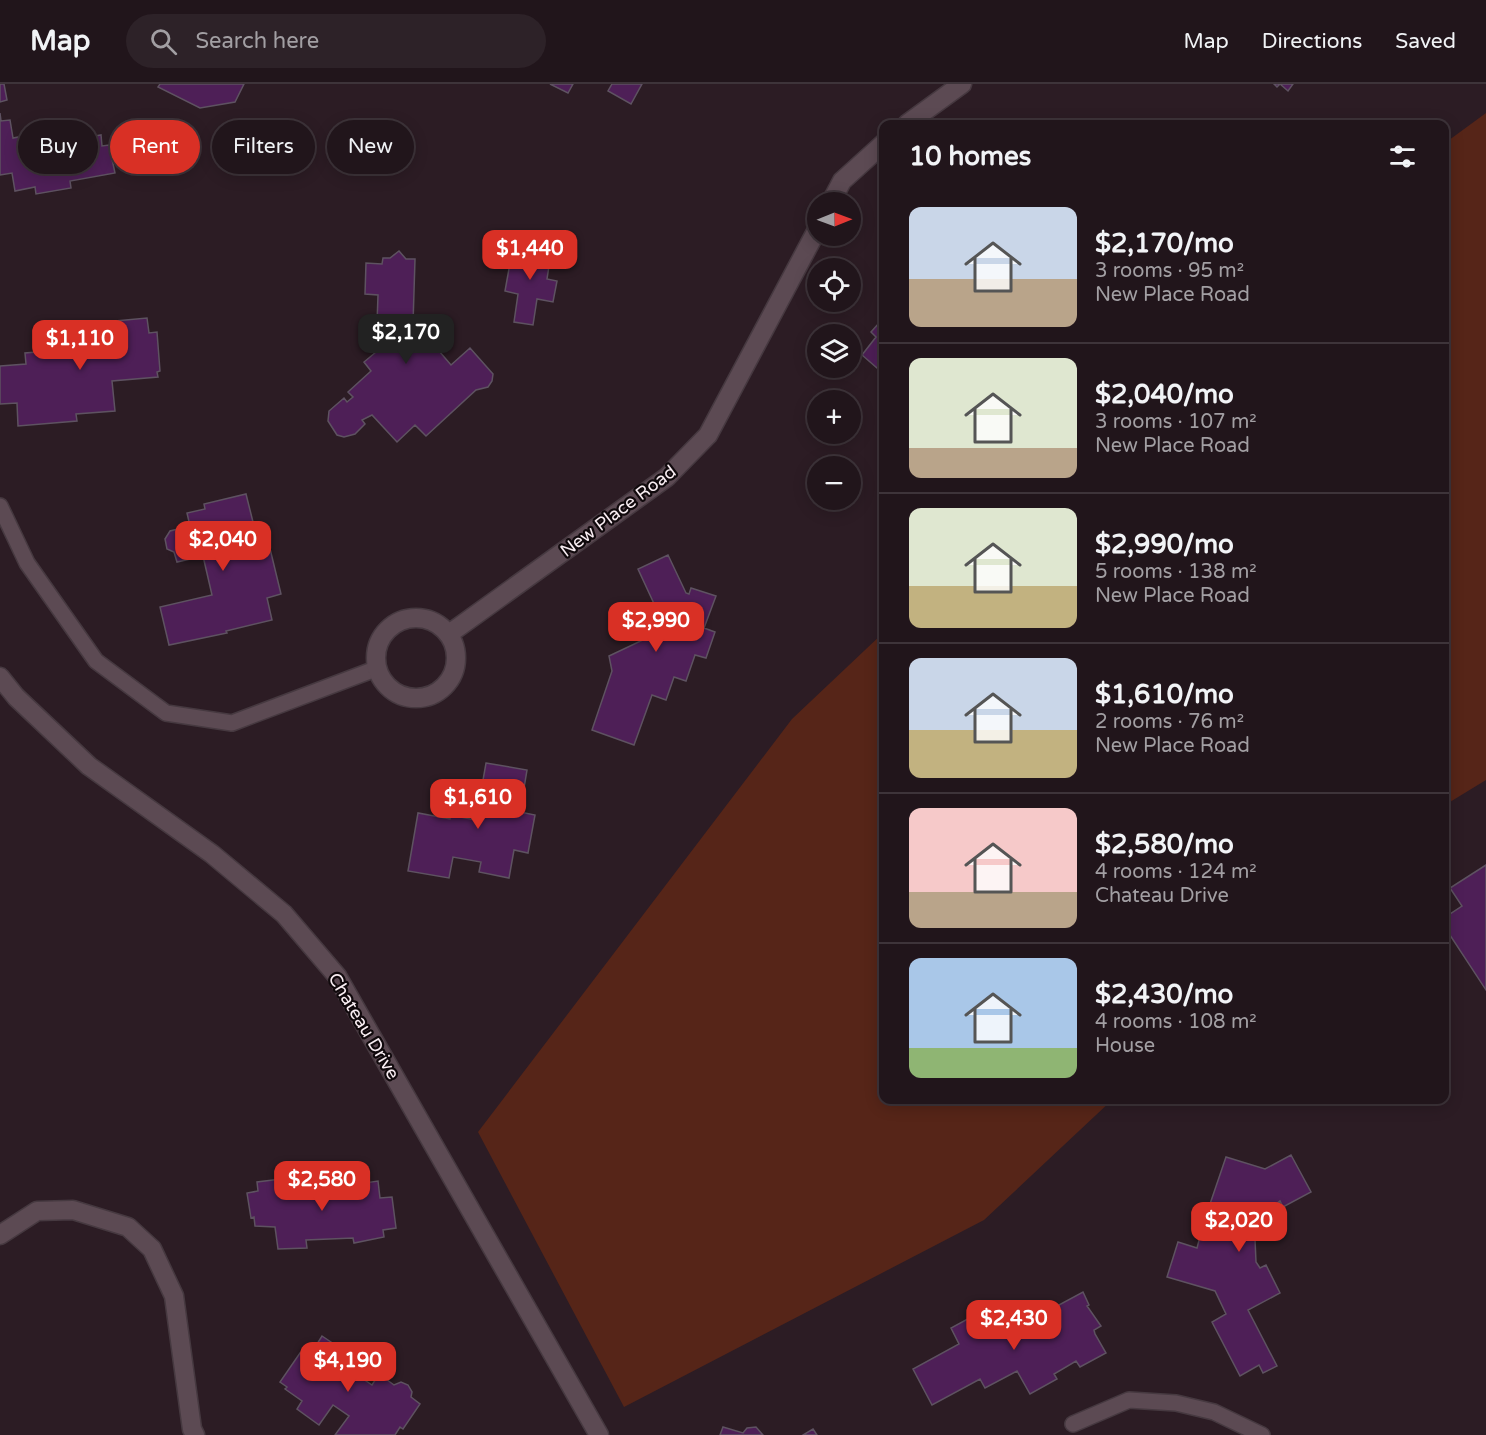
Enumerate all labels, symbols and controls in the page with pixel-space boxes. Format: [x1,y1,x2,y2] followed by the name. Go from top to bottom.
[126,14,546,68] search box
[30,24,90,58] text: Map
[147,25,180,58] icon: search
[195,28,319,54] text: Search here
[1183,29,1229,54] text: Map
[1262,29,1362,54] text: Directions
[1395,29,1456,54] text: Saved
[18,120,98,174] chip: Buy
[110,120,200,174] chip: Rent
[212,120,315,174] chip: Filters
[327,120,414,174] chip: New
[1386,140,1419,173] icon: filters
[909,141,1031,172] text: 10 homes
[807,192,861,246] north arrow
[807,192,861,510] map controls
[1095,228,1234,259] text: $2,170/mo
[481,230,579,281] pin: $1,440
[957,231,1029,303] icon: home
[496,237,564,261] text: $1,440
[807,258,861,312] button: locate
[1095,259,1244,283] text: 3 rooms · 95 m²
[1095,283,1250,307] text: New Place Road
[357,314,455,365] pin: $2,170
[31,320,129,371] pin: $1,110
[372,321,440,345] text: $2,170
[807,324,861,378] button: layers
[46,327,114,351] text: $1,110
[1095,379,1234,410] text: $2,040/mo
[957,382,1029,454] icon: home
[807,390,861,444] button: +
[1095,410,1257,434] text: 3 rooms · 107 m²
[1095,434,1250,458] text: New Place Road
[807,456,861,510] button: −
[556,460,680,562] street label: New Place Road
[174,521,272,572] pin: $2,040
[189,528,257,552] text: $2,040
[1095,529,1234,560] text: $2,990/mo
[957,532,1029,604] icon: home
[1095,560,1257,584] text: 5 rooms · 138 m²
[1095,584,1250,608] text: New Place Road
[607,602,705,653] pin: $2,990
[622,609,690,633] text: $2,990
[1095,679,1234,710] text: $1,610/mo
[957,682,1029,754] icon: home
[1095,710,1244,734] text: 2 rooms · 76 m²
[1095,734,1250,758] text: New Place Road
[429,779,527,830] pin: $1,610
[444,786,512,810] text: $1,610
[1095,829,1234,860] text: $2,580/mo
[957,832,1029,904] icon: home
[1095,860,1257,884] text: 4 rooms · 124 m²
[1095,884,1229,908] text: Chateau Drive
[324,969,404,1083] street label: Chateau Drive
[1095,979,1233,1010] text: $2,430/mo
[957,982,1029,1054] icon: home
[1095,1010,1257,1034] text: 4 rooms · 108 m²
[1095,1034,1155,1058] text: House
[273,1161,371,1212] pin: $2,580
[288,1168,356,1192] text: $2,580
[1190,1202,1288,1253] pin: $2,020
[1205,1209,1273,1233] text: $2,020
[965,1300,1063,1351] pin: $2,430
[980,1307,1048,1331] text: $2,430
[299,1342,397,1393] pin: $4,190
[314,1349,382,1373] text: $4,190

